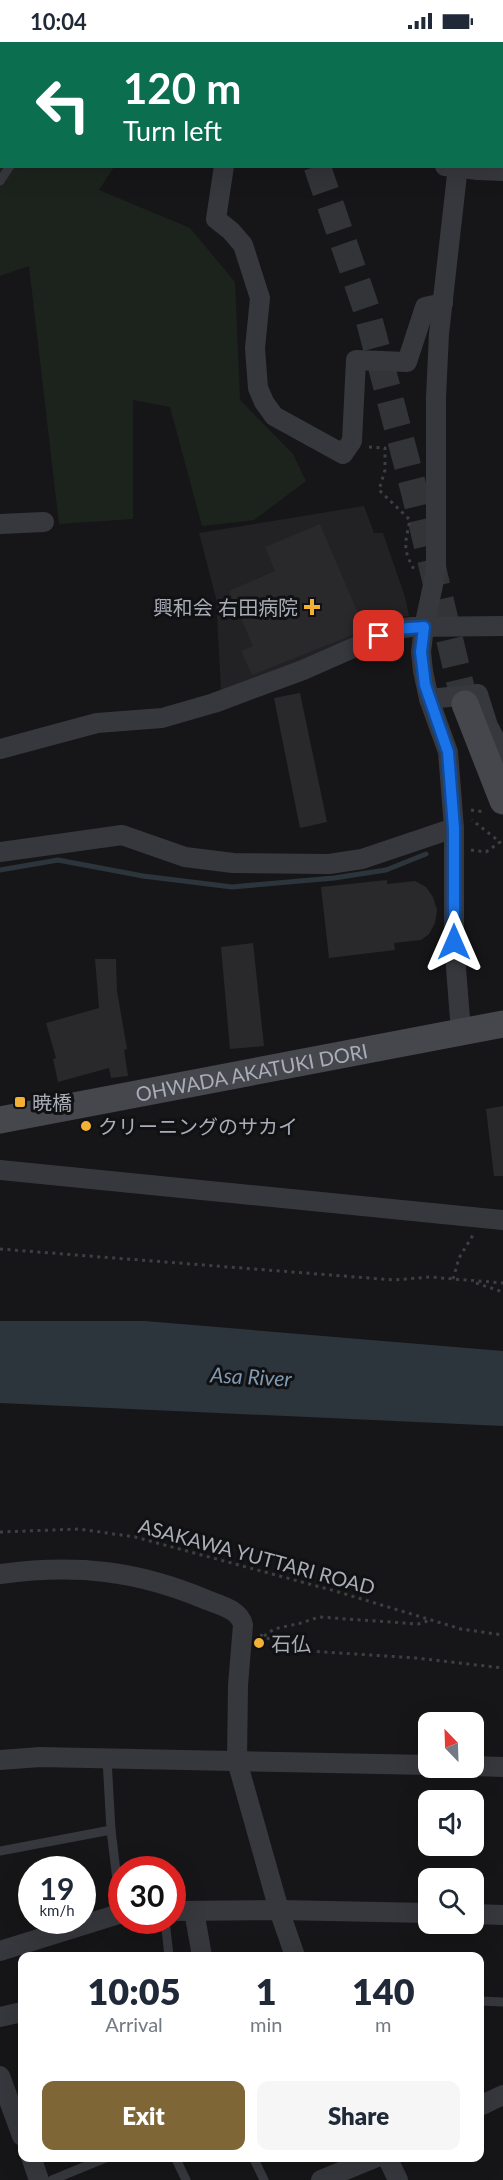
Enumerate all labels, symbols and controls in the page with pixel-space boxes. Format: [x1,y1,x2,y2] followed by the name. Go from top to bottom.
[30,8,87,35] text: 10:04
[123,63,241,113] text: 120 m
[24,66,102,144] icon: left
[123,114,222,147] text: Turn left
[153,595,298,619] place label: 興和会 右田病院
[303,598,321,616] marker: 興和会 右田病院
[353,610,404,661] pin
[362,619,395,652] icon: arrive
[422,910,486,974] position arrow
[133,1038,369,1106] street label: OHWADA AKATUKI DORI
[32,1090,72,1114] place label: 暁橋
[13,1095,27,1109] marker: 暁橋
[98,1114,298,1138] place label: クリーニングのサカイ
[79,1119,93,1133] marker: クリーニングのサカイ
[209,1361,293,1391] water label: Asa River
[136,1513,378,1599] street label: ASAKAWA YUTTARI ROAD
[271,1631,311,1655] place label: 石仏
[252,1636,266,1650] marker: 石仏
[418,1712,484,1778] north arrow
[418,1712,484,1934] map controls
[418,1790,484,1856] button: sound
[108,1856,186,1934] speed limit sign: 30
[418,1868,484,1934] button: search
[40,1870,74,1906] text: 19
[39,1901,75,1919] text: km/h
[87,1969,181,2013] text: 10:05
[256,1969,277,2013] text: 1
[352,1969,415,2013] text: 140
[105,2012,163,2036] text: Arrival
[250,2012,282,2036] text: min
[375,2012,391,2036] text: m
[42,2081,245,2150] button: Exit
[257,2081,460,2150] button: Share

